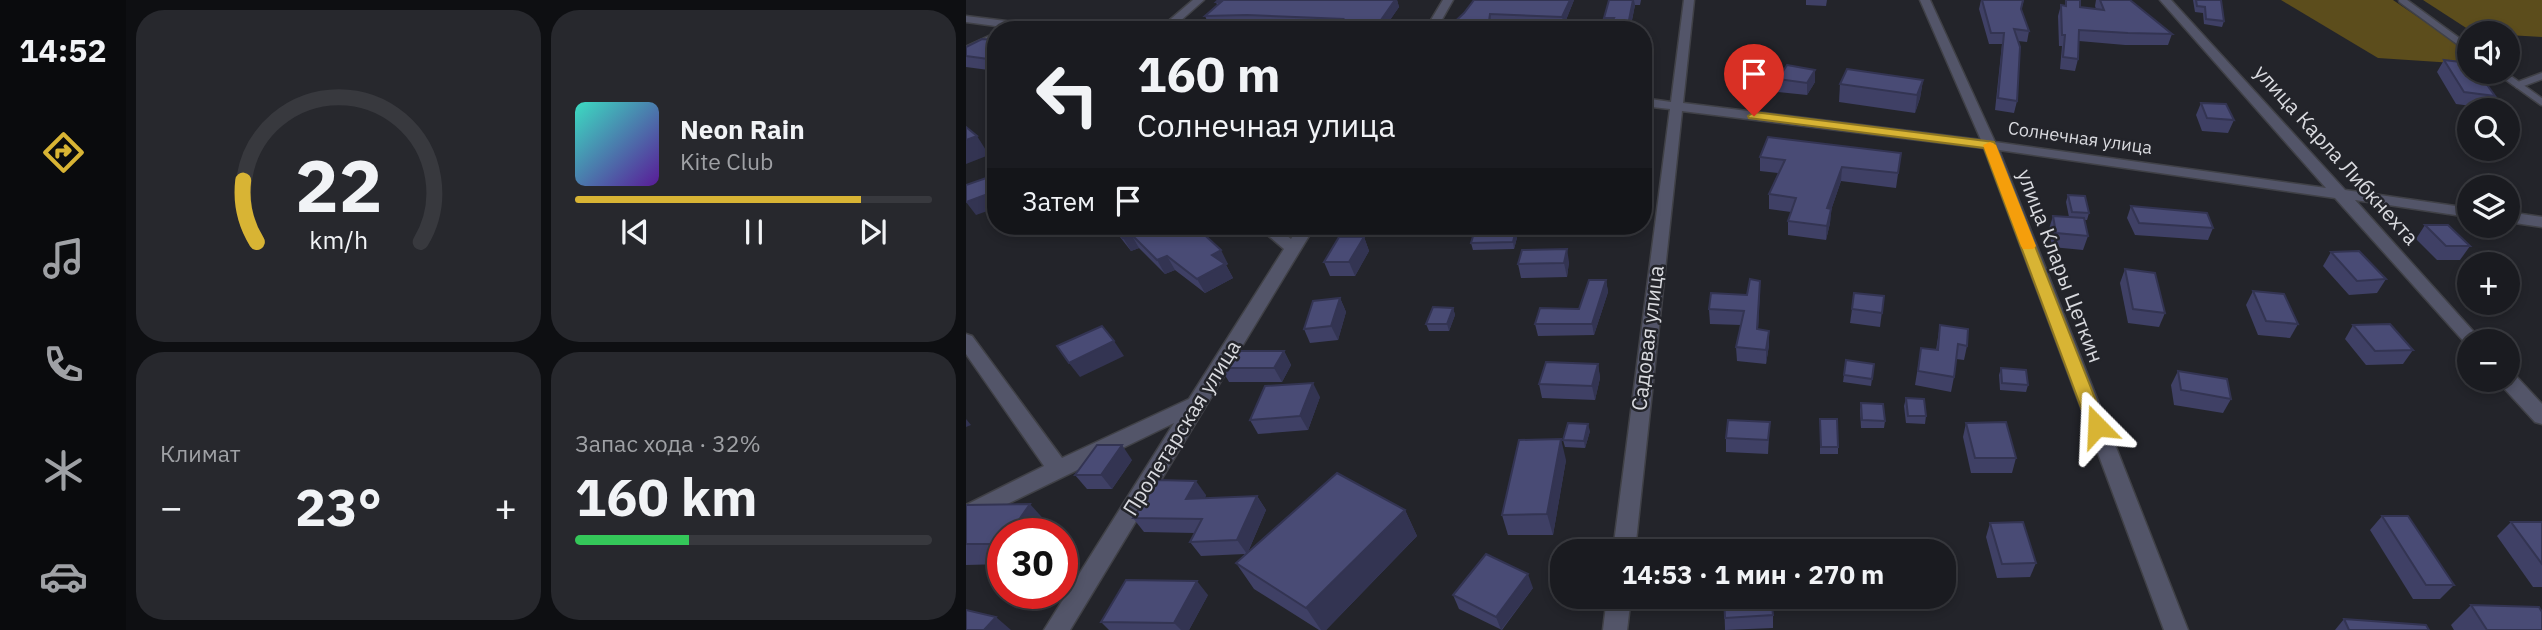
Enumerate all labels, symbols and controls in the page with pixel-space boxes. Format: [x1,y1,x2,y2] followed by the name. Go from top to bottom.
[2457,21,2520,392] map controls
[2457,21,2520,84] button: sound
[19,29,107,71] text: 14:52
[1137,42,1281,105] text: 160 m
[1724,44,1784,116] pin
[1022,49,1113,140] icon: left
[1735,55,1773,93] icon: arrive
[2248,58,2425,250] street label: улица Карла Либкнехта
[2457,98,2520,161] button: search
[1137,104,1396,146] text: Солнечная улица
[680,112,805,146] text: Neon Rain
[2006,116,2154,159] street label: Солнечная улица
[39,128,88,177] icon: directions
[295,138,382,233] text: 22
[680,146,773,176] text: Kite Club
[2011,165,2111,366] street label: улица Клары Цеткин
[2457,175,2520,238] button: layers
[1109,182,1147,220] icon: arrive
[1022,184,1095,218] text: Затем
[616,213,654,251] icon: previous
[735,213,773,251] icon: pause
[854,213,892,251] icon: next
[309,223,368,256] text: km/h
[39,234,88,283] icon: music
[2457,252,2520,315] button: +
[1624,264,1670,412] street label: Садовая улица
[2457,329,2520,392] button: −
[1116,334,1247,521] street label: Пролетарская улица
[39,340,88,389] icon: phone
[2060,389,2134,463] position arrow
[575,428,761,458] text: Запас хода · 32%
[160,438,241,468] text: Климат
[39,446,88,495] icon: climate
[575,463,757,530] text: 160 km
[295,473,382,540] text: 23°
[160,482,183,531] text: −
[494,482,517,531] text: +
[987,518,1078,609] speed limit sign: 30
[39,552,88,601] icon: car
[1622,557,1884,591] text: 14:53 · 1 мин · 270 m

